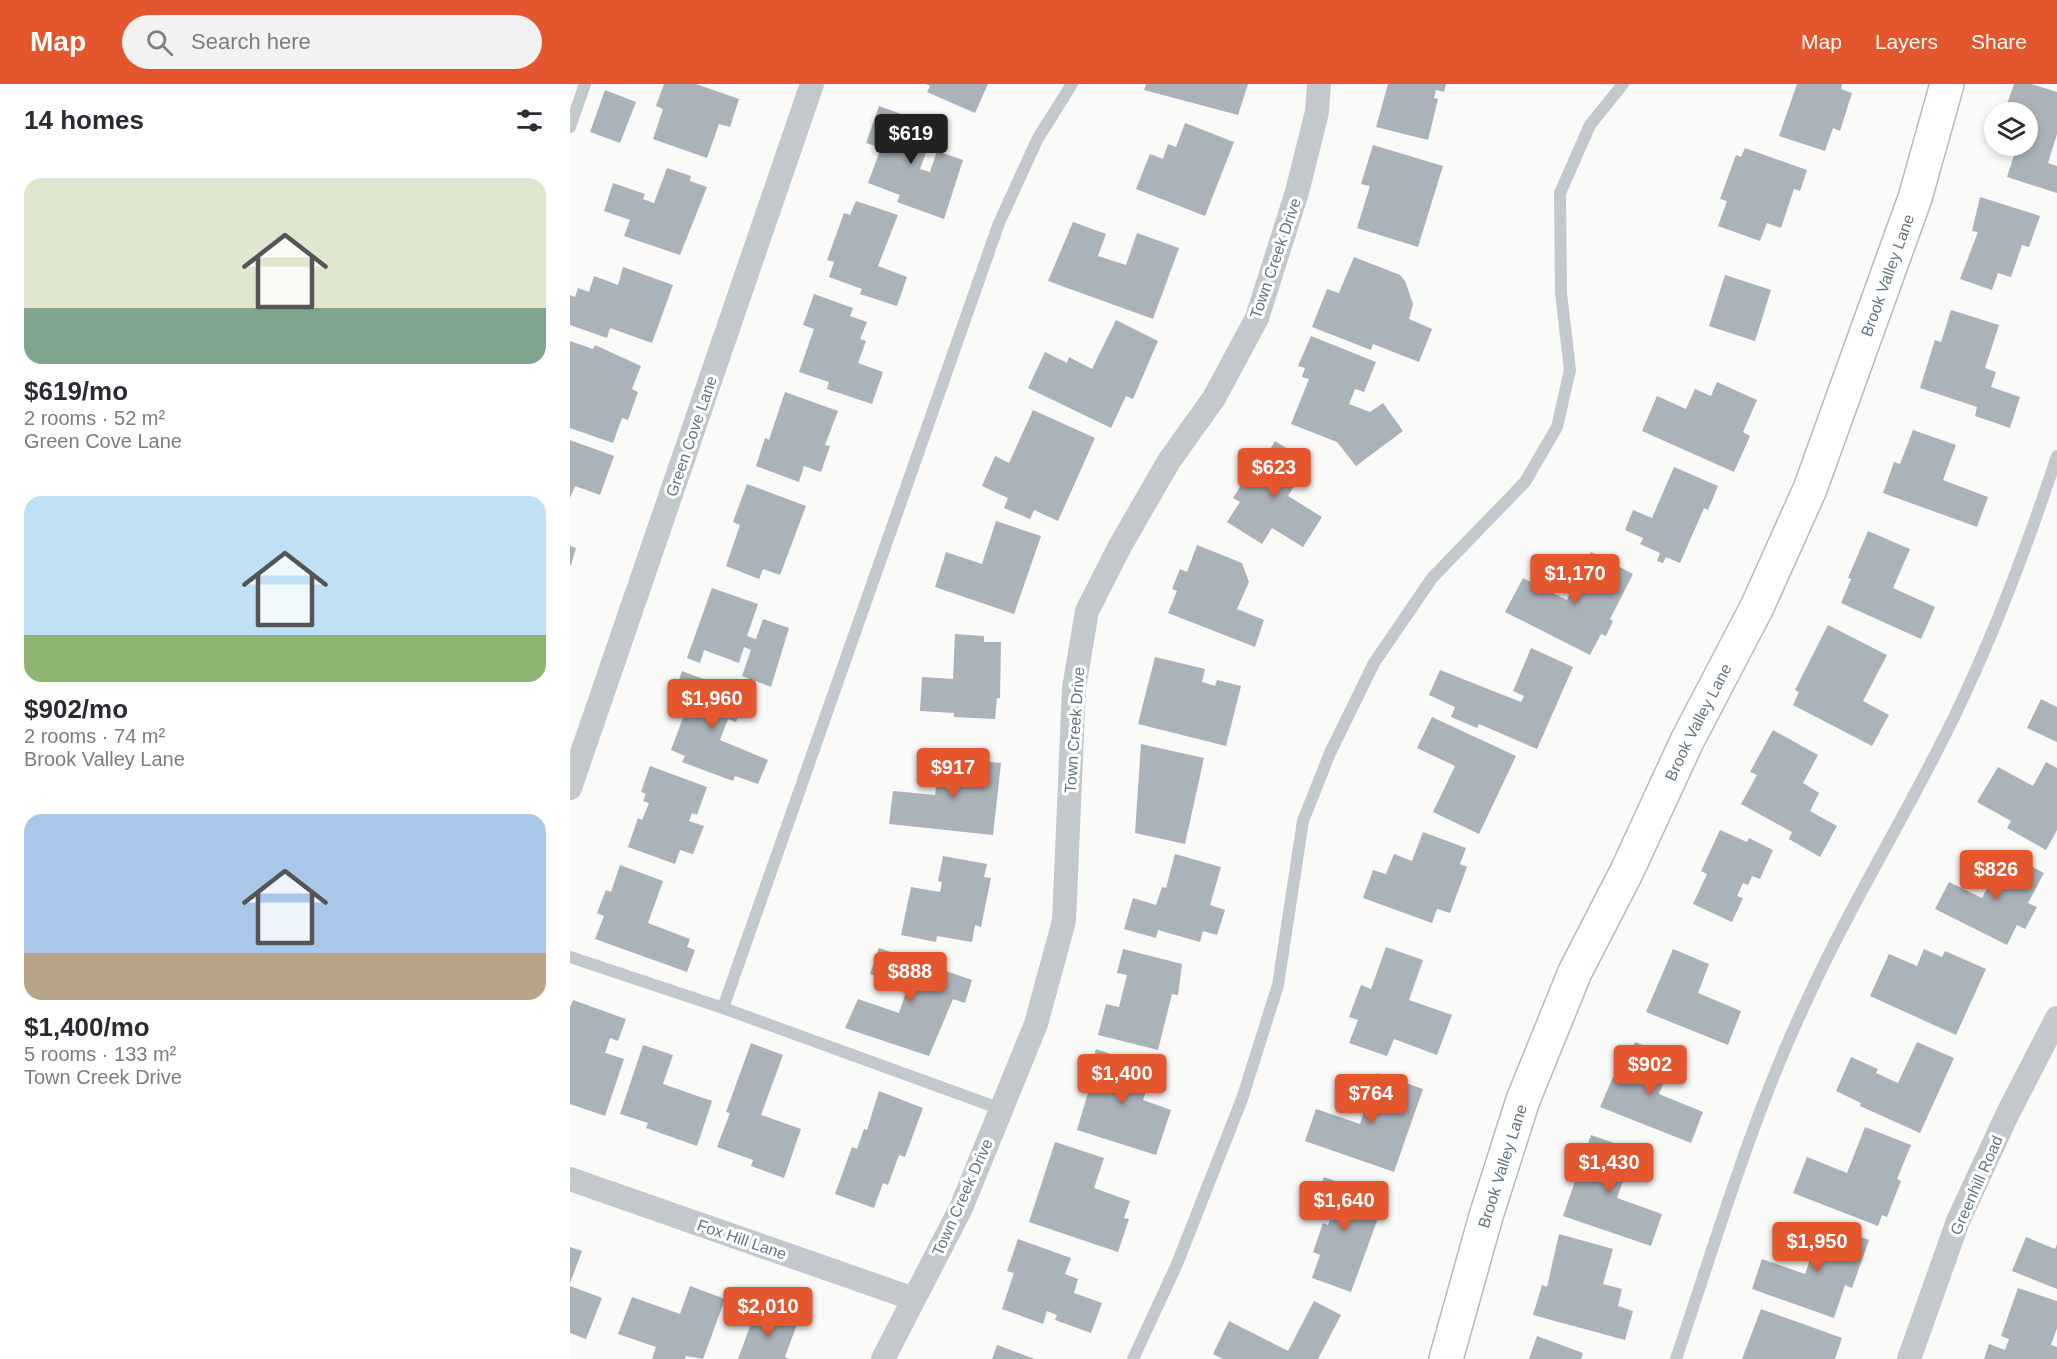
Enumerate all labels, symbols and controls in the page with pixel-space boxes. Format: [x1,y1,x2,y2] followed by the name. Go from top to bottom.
[122,15,542,69] search box
[30,26,86,57] text: Map
[143,26,176,59] icon: search
[191,29,311,54] text: Search here
[1801,30,1842,53] text: Map
[1875,30,1938,53] text: Layers
[1971,30,2027,53] text: Share
[1984,102,2038,156] map controls
[1984,102,2038,156] button: layers
[513,104,546,137] icon: filters
[24,105,144,135] text: 14 homes
[875,114,947,165] pin: $619
[889,122,933,144] text: $619
[1247,196,1304,321] street label: Town Creek Drive
[1858,212,1917,339] street label: Brook Valley Lane
[231,217,339,325] icon: home
[663,374,720,499] street label: Green Cove Lane
[24,376,128,406] text: $619/mo
[24,407,165,429] text: 2 rooms · 52 m²
[24,430,182,452] text: Green Cove Lane
[1238,448,1310,499] pin: $623
[1252,456,1296,478] text: $623
[231,535,339,643] icon: home
[1526,554,1624,605] pin: $1,170
[1544,562,1606,584] text: $1,170
[1662,661,1735,783] street label: Brook Valley Lane
[1062,666,1087,794] street label: Town Creek Drive
[663,679,761,730] pin: $1,960
[681,687,743,709] text: $1,960
[24,694,128,724] text: $902/mo
[24,725,165,747] text: 2 rooms · 74 m²
[24,748,185,770] text: Brook Valley Lane
[917,748,989,799] pin: $917
[931,756,975,778] text: $917
[1960,850,2032,901] pin: $826
[231,853,339,961] icon: home
[1974,858,2018,880] text: $826
[874,952,946,1003] pin: $888
[888,960,932,982] text: $888
[24,1012,150,1042] text: $1,400/mo
[24,1043,176,1065] text: 5 rooms · 133 m²
[1614,1045,1686,1096] pin: $902
[1628,1053,1672,1075] text: $902
[1073,1054,1171,1105] pin: $1,400
[1091,1062,1153,1084] text: $1,400
[24,1066,182,1088] text: Town Creek Drive
[1335,1074,1407,1125] pin: $764
[1349,1082,1393,1104] text: $764
[1475,1102,1530,1230] street label: Brook Valley Lane
[1947,1133,2006,1237] street label: Greenhill Road
[929,1136,996,1258] street label: Town Creek Drive
[1560,1143,1658,1194] pin: $1,430
[1578,1151,1640,1173] text: $1,430
[1295,1181,1393,1232] pin: $1,640
[1313,1189,1375,1211] text: $1,640
[695,1216,789,1263] street label: Fox Hill Lane
[1768,1222,1866,1273] pin: $1,950
[1786,1230,1848,1252] text: $1,950
[719,1287,817,1338] pin: $2,010
[737,1295,799,1317] text: $2,010

